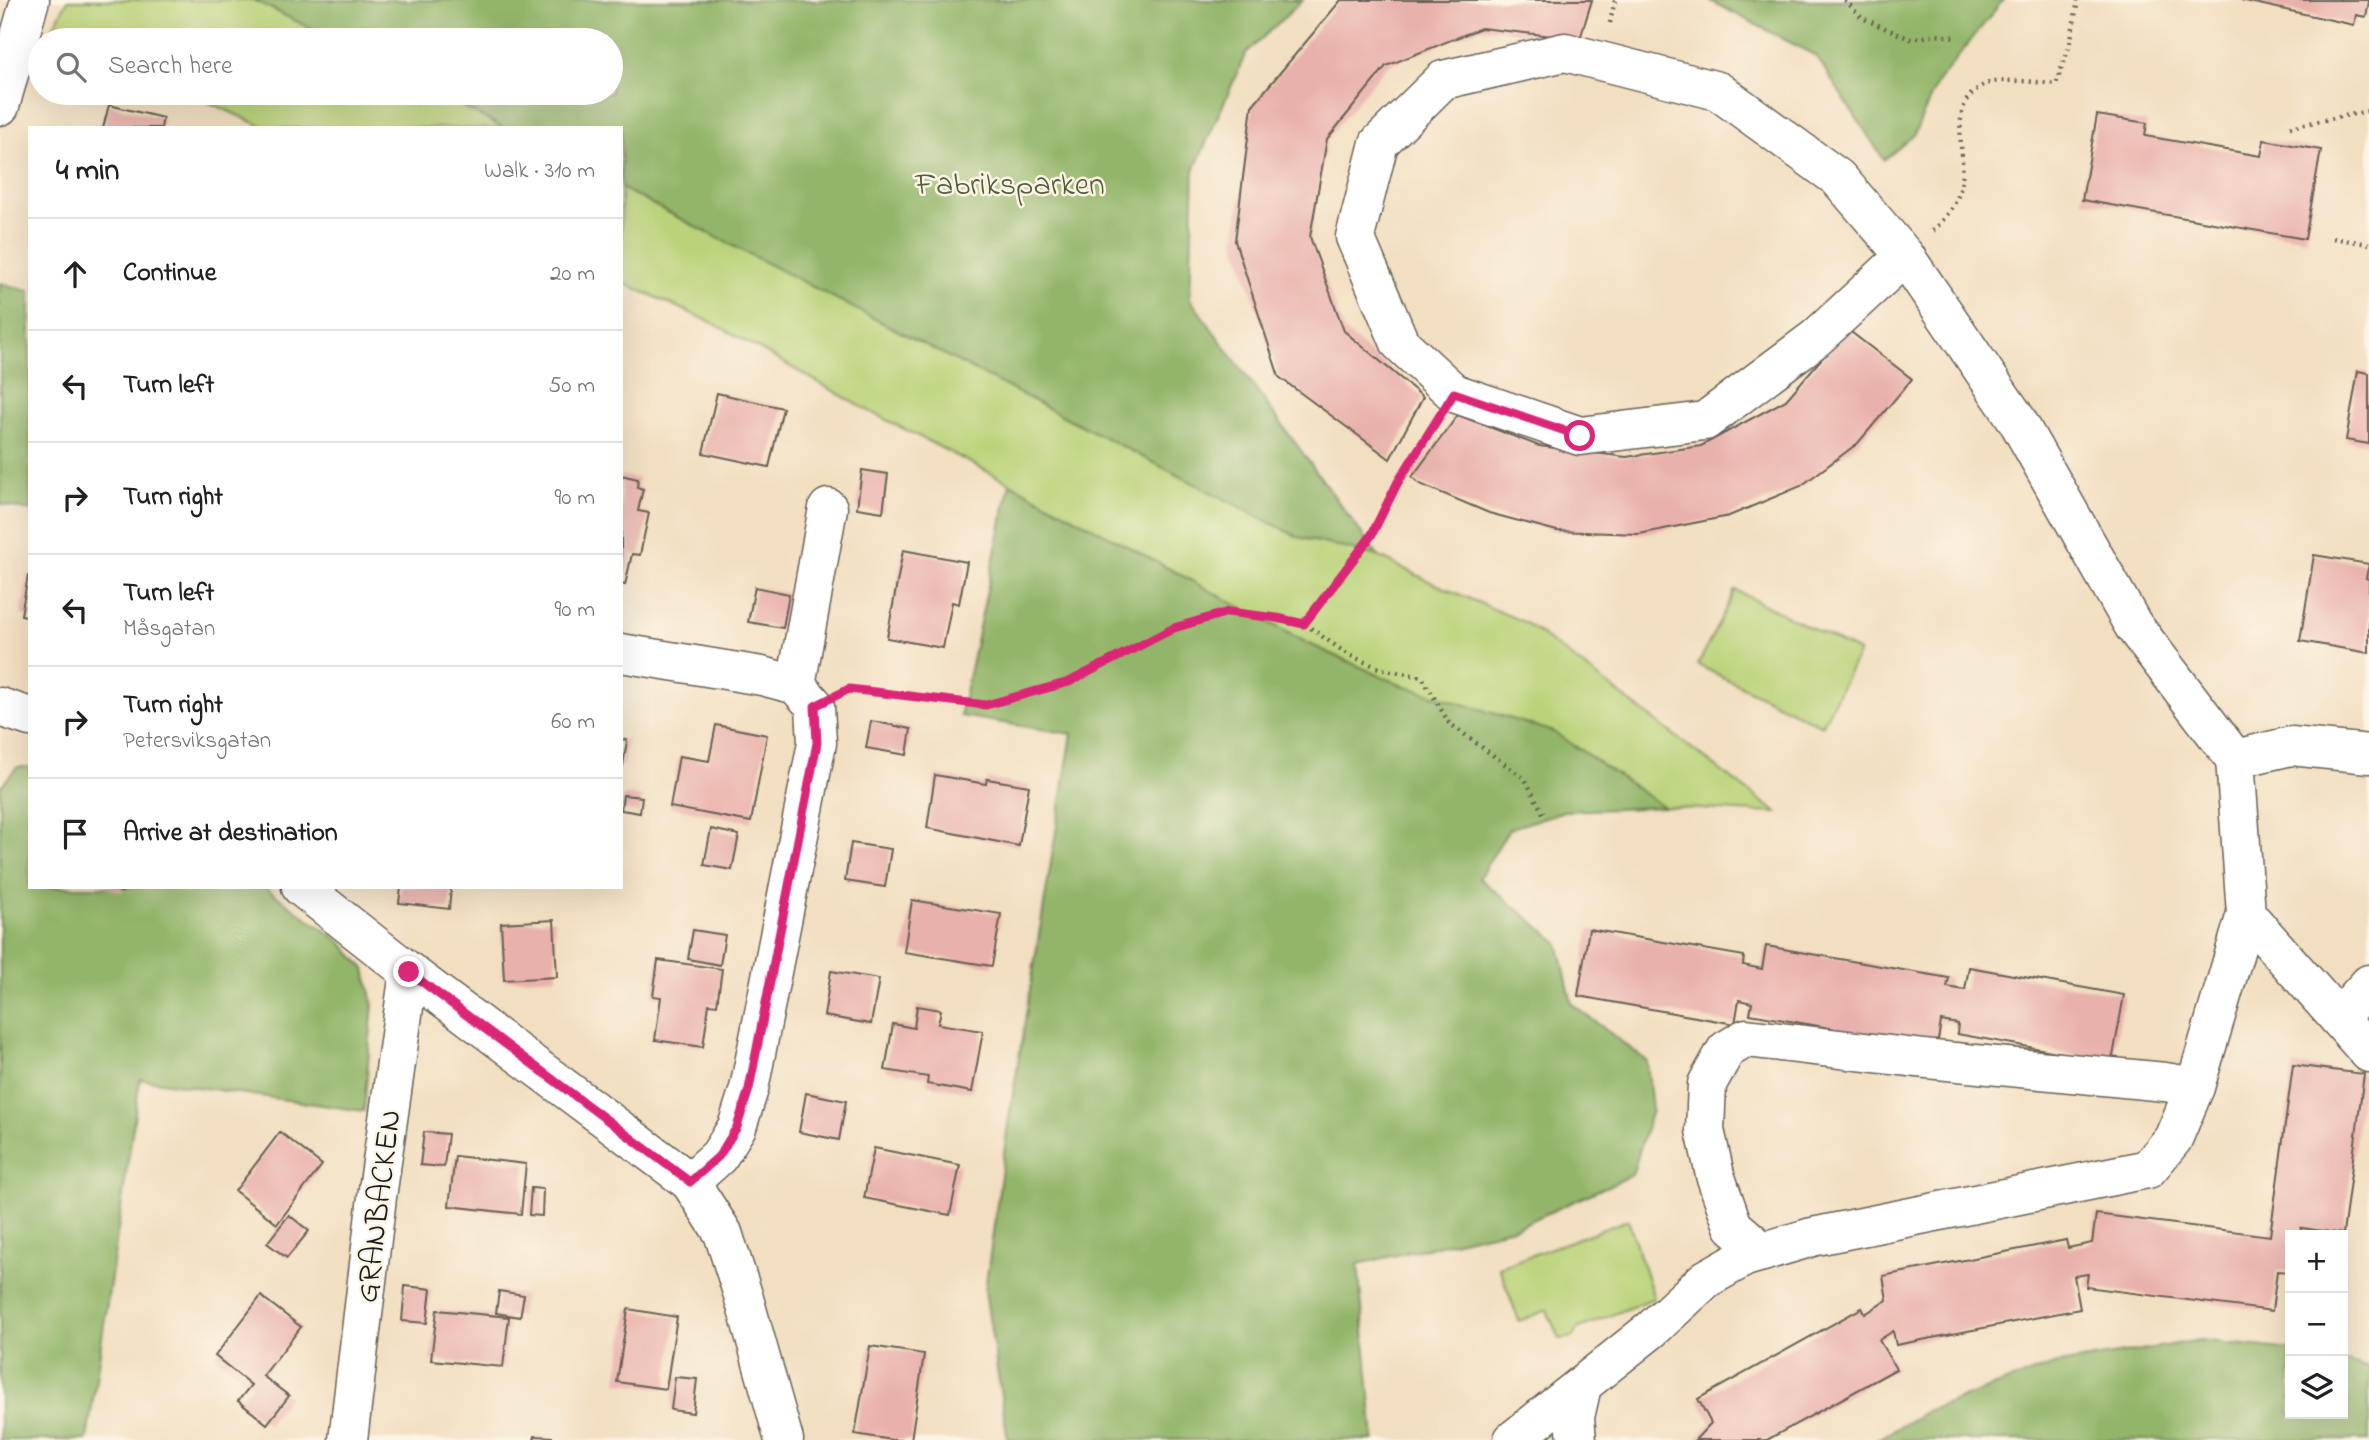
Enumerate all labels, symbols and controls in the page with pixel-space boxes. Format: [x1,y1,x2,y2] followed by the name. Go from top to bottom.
[28,28,623,105] search box
[52,48,90,86] icon: search
[108,48,233,86] text: Search here
[56,150,119,194] text: 4 min
[484,155,595,188] text: Walk · 310 m
[914,163,1105,210] park label: Fabriksparken
[56,255,94,293] icon: ahead
[123,255,216,293] text: Continue
[550,258,595,291] text: 20 m
[56,367,94,405] icon: left
[123,367,214,405] text: Turn left
[548,370,595,403] text: 50 m
[1564,420,1595,451] route start
[56,479,94,517] icon: right
[123,479,223,517] text: Turn right
[555,482,595,515] text: 90 m
[123,575,214,613] text: Turn left
[56,591,94,629] icon: left
[555,594,595,627] text: 90 m
[123,613,215,646] text: Måsgatan
[123,687,223,725] text: Turn right
[56,703,94,741] icon: right
[551,706,595,739] text: 60 m
[123,725,271,758] text: Petersviksgatan
[56,815,94,853] icon: arrive
[123,815,338,853] text: Arrive at destination
[393,956,424,987] route end
[345,1107,416,1306] street label: GRANBACKEN
[2285,1230,2348,1419] map controls
[2285,1230,2348,1293] button: +
[2285,1293,2348,1356] button: −
[2285,1356,2348,1419] button: layers

